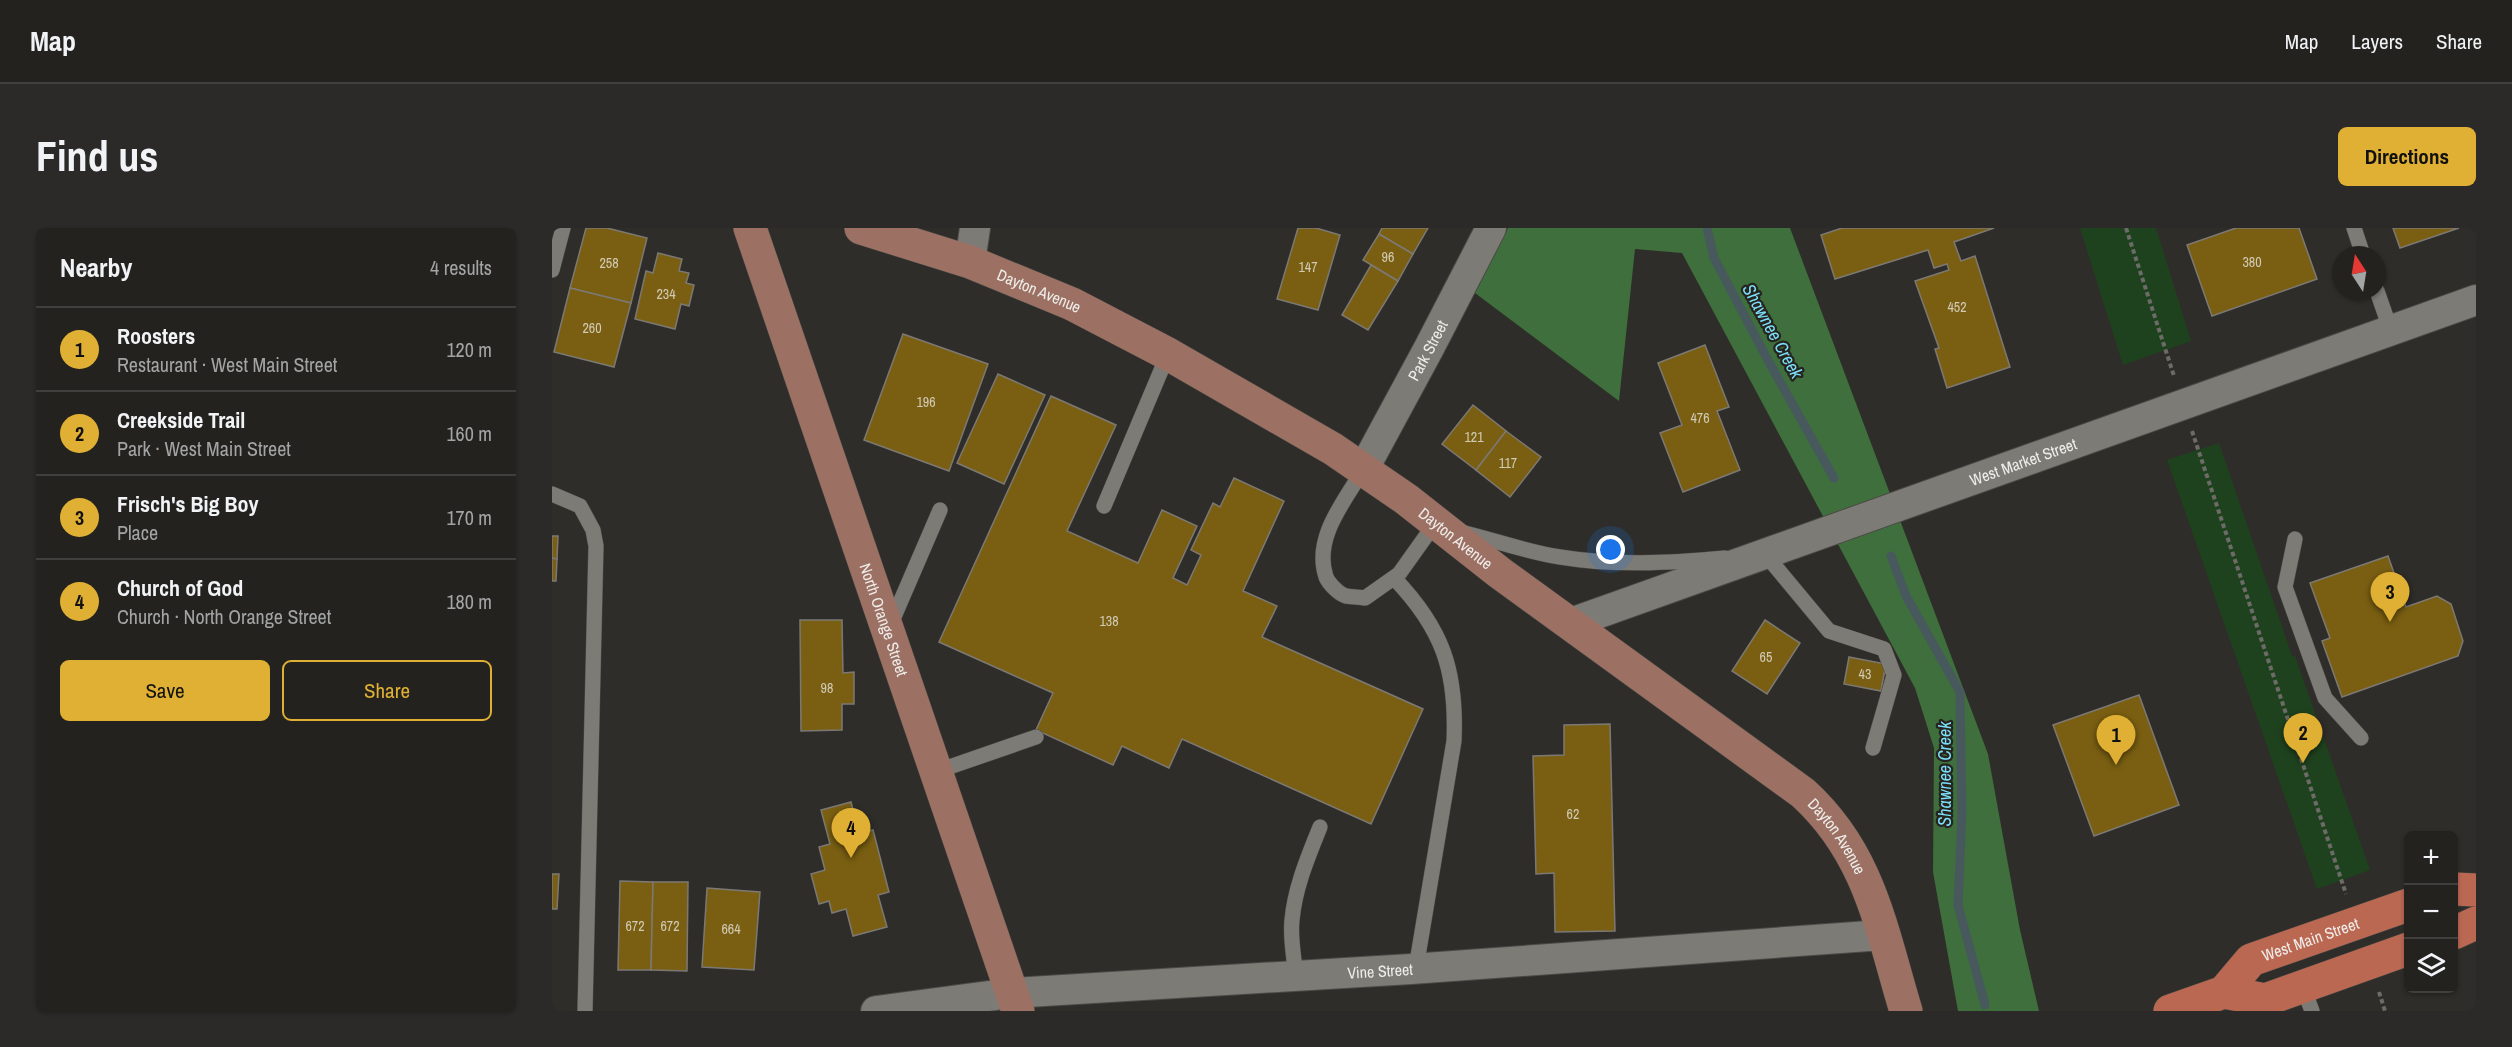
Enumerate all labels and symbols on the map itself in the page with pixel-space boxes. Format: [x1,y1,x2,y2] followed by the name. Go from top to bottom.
[2332,246,2386,300] north arrow
[1382,248,1394,266] house number: 96
[2242,253,2262,271] house number: 380
[599,254,619,272] house number: 258
[1298,258,1318,276] house number: 147
[994,263,1085,318] street label: Dayton Avenue
[1737,279,1810,384] water label: Shawnee Creek
[656,285,676,303] house number: 234
[1947,298,1967,316] house number: 452
[1402,316,1453,385] street label: Park Street
[582,319,602,337] house number: 260
[916,393,936,411] house number: 196
[1690,409,1710,427] house number: 476
[1464,428,1484,446] house number: 121
[1967,432,2080,491] street label: West Market Street
[1499,454,1517,472] house number: 117
[1414,502,1498,574] street label: Dayton Avenue
[1596,535,1625,564] your location
[855,560,914,680] street label: North Orange Street
[2370,572,2410,622] pin: 3
[1099,612,1119,630] house number: 138
[1760,648,1772,666] house number: 65
[1859,665,1871,683] house number: 43
[821,679,833,697] house number: 98
[2284,714,2322,763] pin: 2
[2096,716,2136,765] pin: 1
[1932,721,1957,827] water label: Shawnee Creek
[1803,793,1871,878] street label: Dayton Avenue
[1567,805,1579,823] house number: 62
[832,808,870,858] pin: 4
[2259,912,2362,966] street label: West Main Street
[625,917,645,935] house number: 672
[660,917,680,935] house number: 672
[721,920,741,938] house number: 664
[1347,958,1414,984] street label: Vine Street

